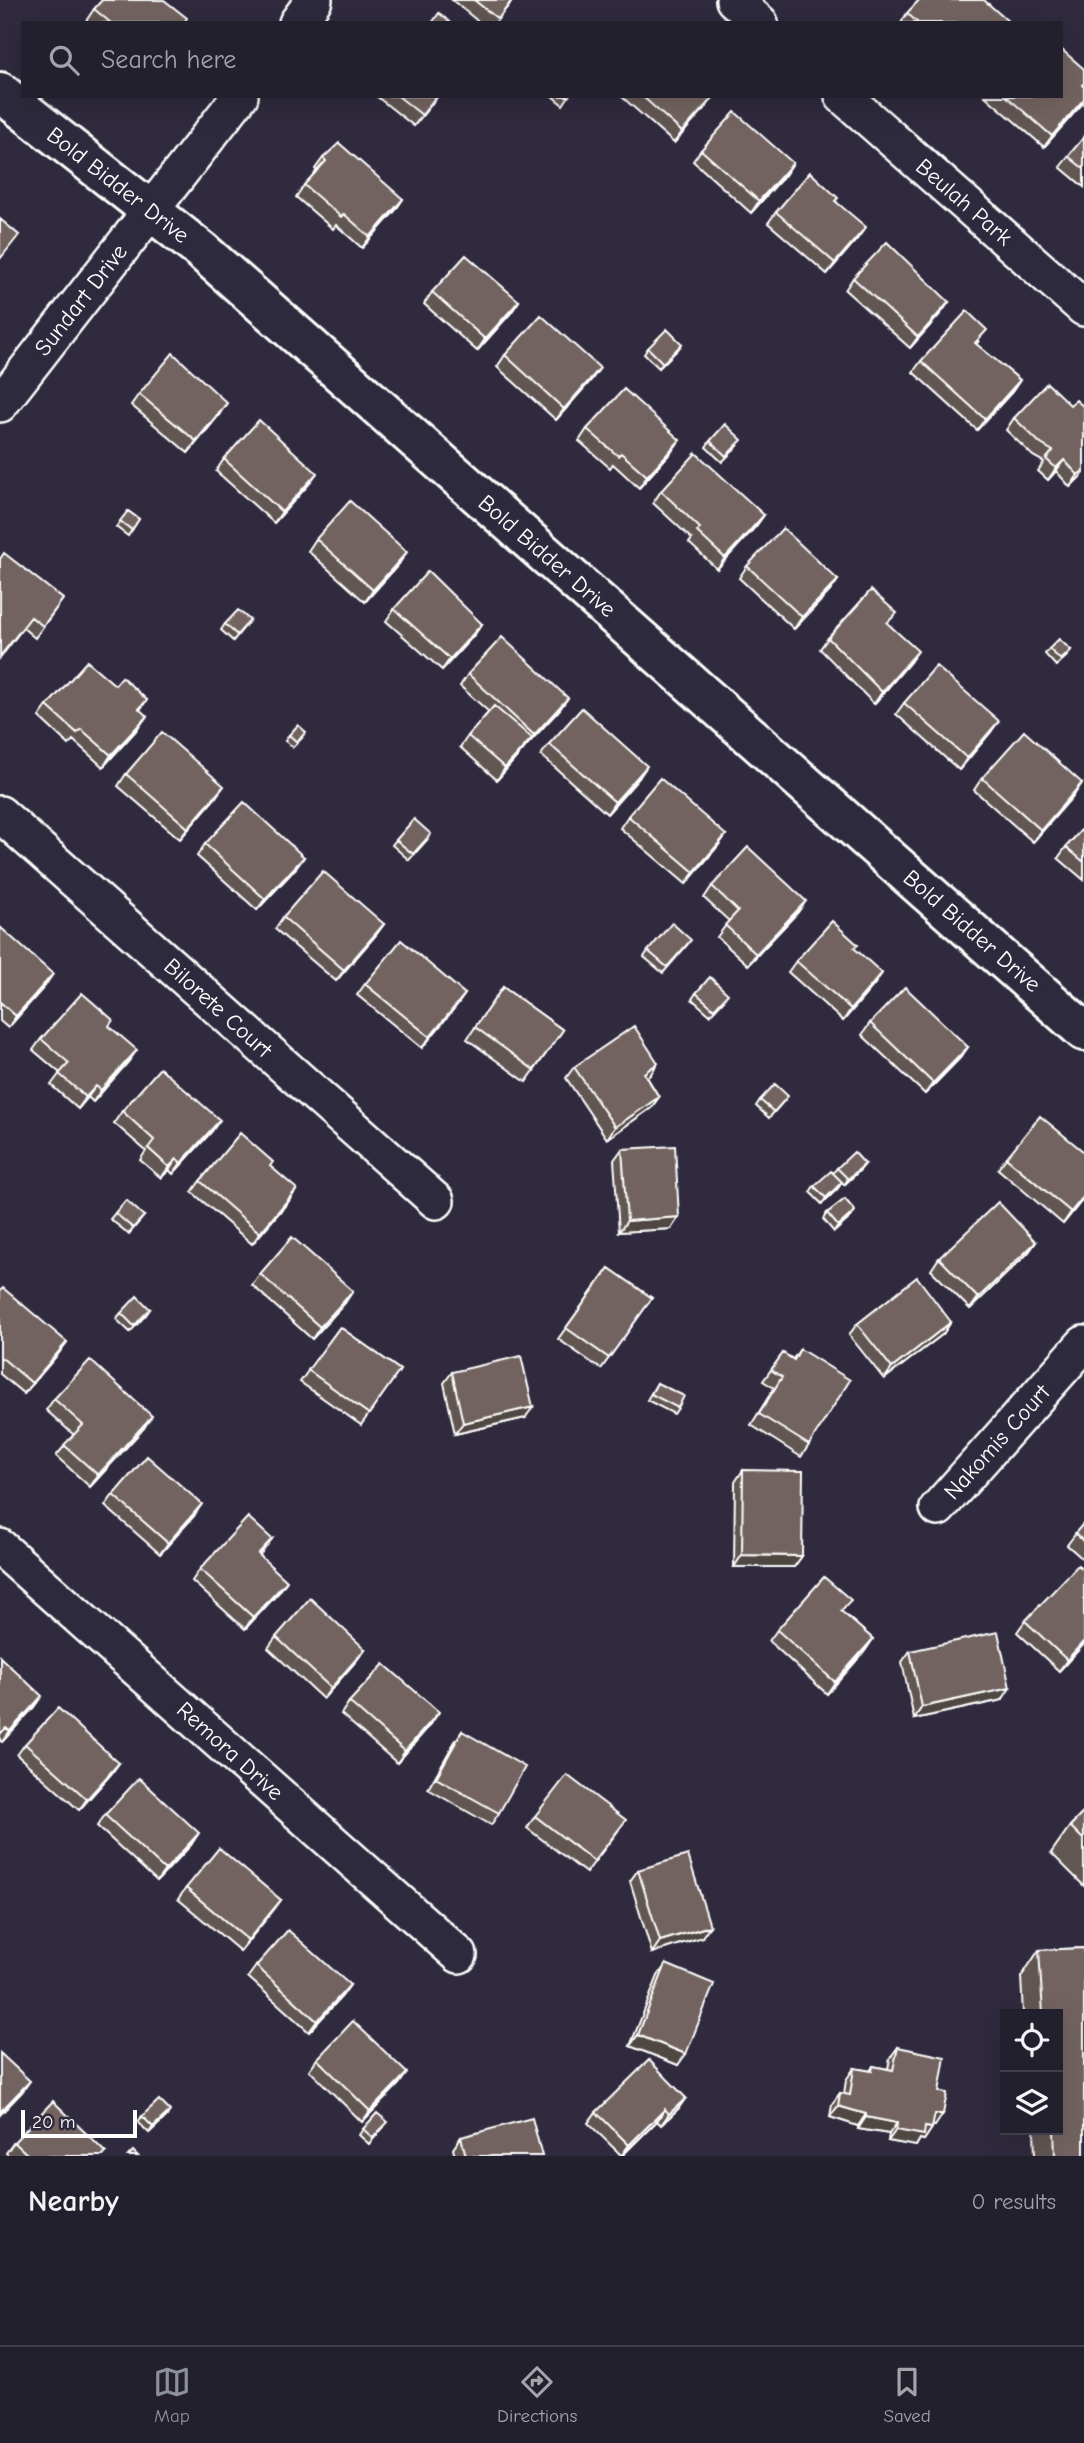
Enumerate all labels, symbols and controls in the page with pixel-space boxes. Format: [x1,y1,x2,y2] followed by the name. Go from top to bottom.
[21,21,1063,98] search box
[45,41,83,79] icon: search
[101,45,236,75] text: Search here
[42,121,194,249] street label: Bold Bidder Drive
[910,153,1018,251] street label: Beulah Park
[29,239,133,361] street label: Sundart Drive
[473,489,621,623] street label: Bold Bidder Drive
[898,864,1046,998] street label: Bold Bidder Drive
[159,953,279,1064] street label: Bilorete Court
[938,1378,1057,1505] street label: Nakomis Court
[171,1696,289,1806] street label: Remora Drive
[1000,2009,1063,2135] map controls
[1000,2009,1063,2072] button: locate
[1000,2072,1063,2135] button: layers
[21,2107,136,2139] scale bar
[32,2111,76,2133] text: 20 m
[28,2184,119,2219] text: Nearby
[972,2188,1056,2215] text: 0 results
[153,2363,191,2427] tab: Map
[497,2363,577,2427] tab: Directions
[884,2363,931,2427] tab: Saved

